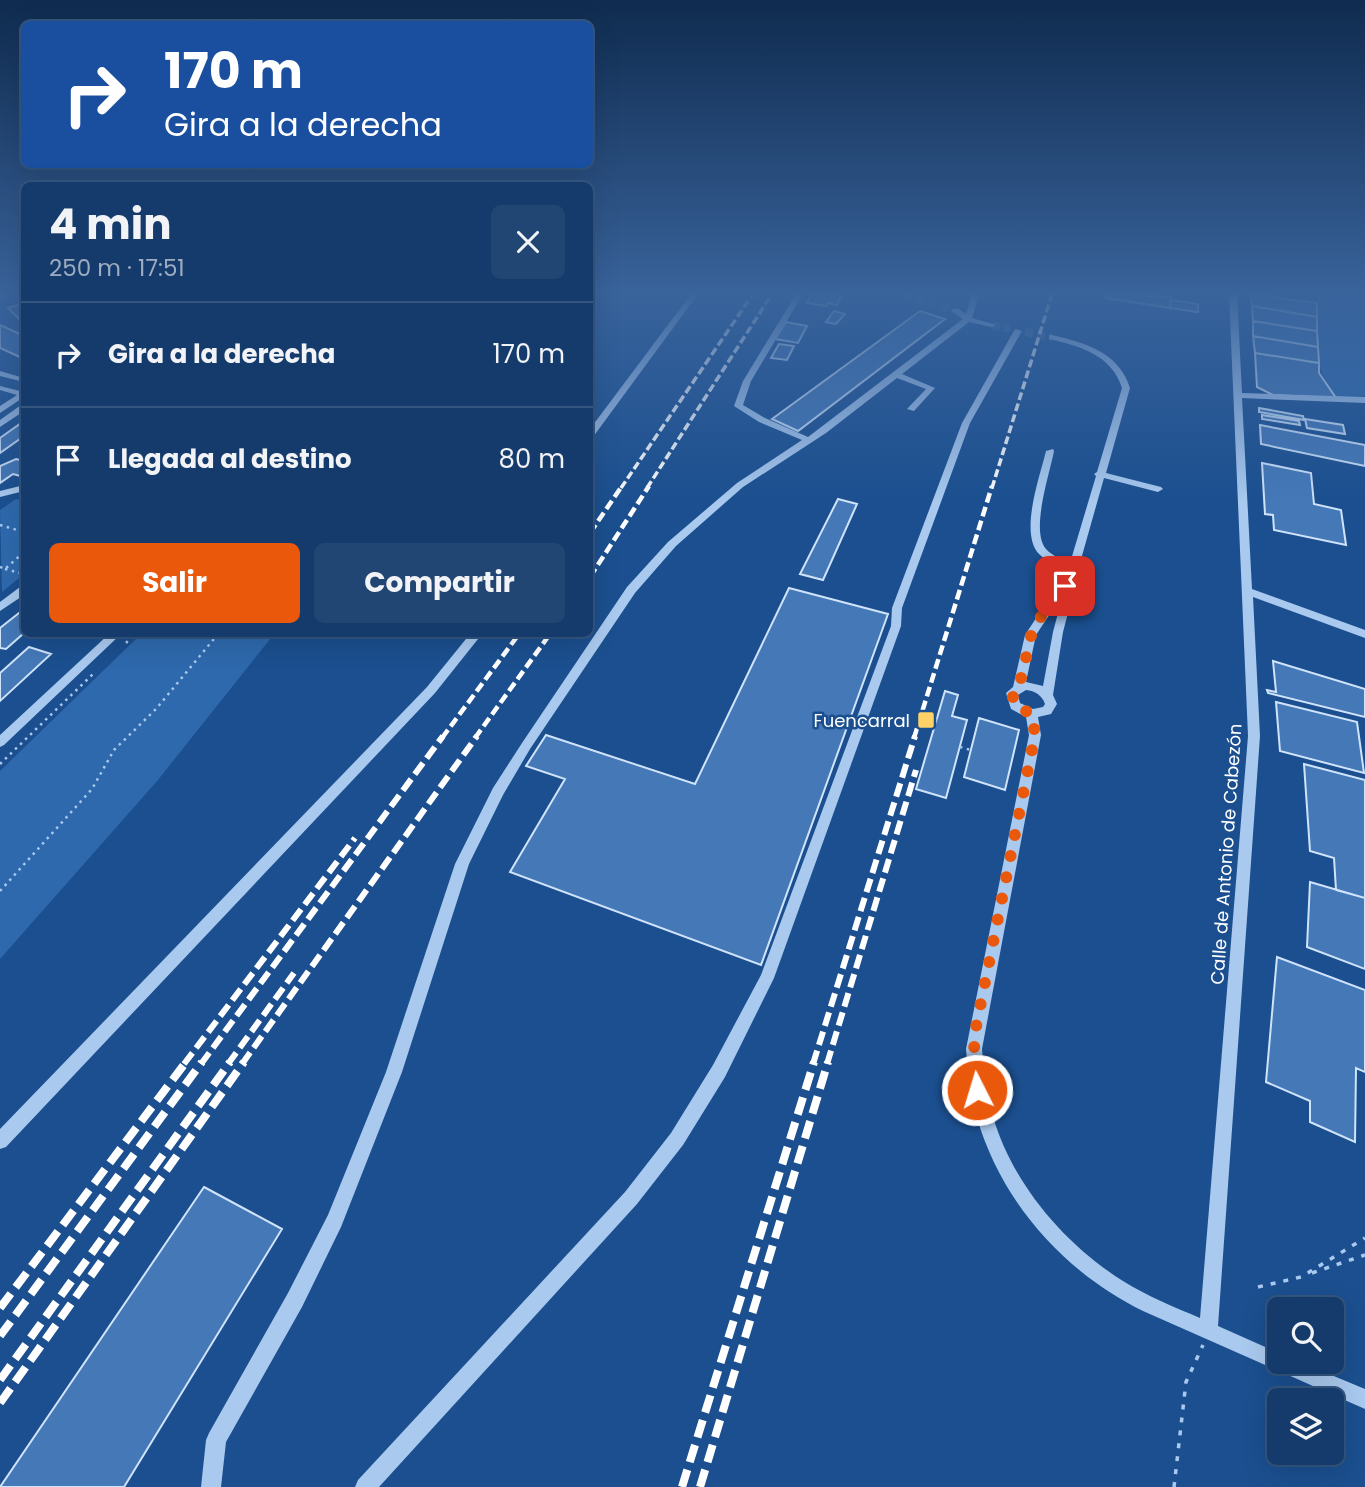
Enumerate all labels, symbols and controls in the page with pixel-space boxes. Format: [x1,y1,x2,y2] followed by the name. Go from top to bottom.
[164,37,303,105] text: 170 m
[49,49,140,140] icon: right
[164,102,442,147] text: Gira a la derecha
[49,195,172,254] text: 4 min
[491,205,565,279] button: close
[49,252,185,284] text: 250 m · 17:51
[49,336,87,374] icon: right
[108,336,336,372] text: Gira a la derecha
[492,336,565,372] text: 170 m
[49,441,87,479] icon: arrive
[108,441,352,477] text: Llegada al destino
[499,441,565,477] text: 80 m
[49,543,300,623] button: Salir
[314,543,565,623] button: Compartir
[1035,556,1095,616] pin
[1046,567,1084,605] icon: arrive
[814,708,910,733] place label: Fuencarral
[916,710,936,730] marker: Fuencarral
[1204,723,1248,985] street label: Calle de Antonio de Cabezón
[940,1053,1014,1127] position arrow
[1267,1297,1344,1465] map controls
[1267,1297,1344,1374] button: search
[1267,1388,1344,1465] button: layers

